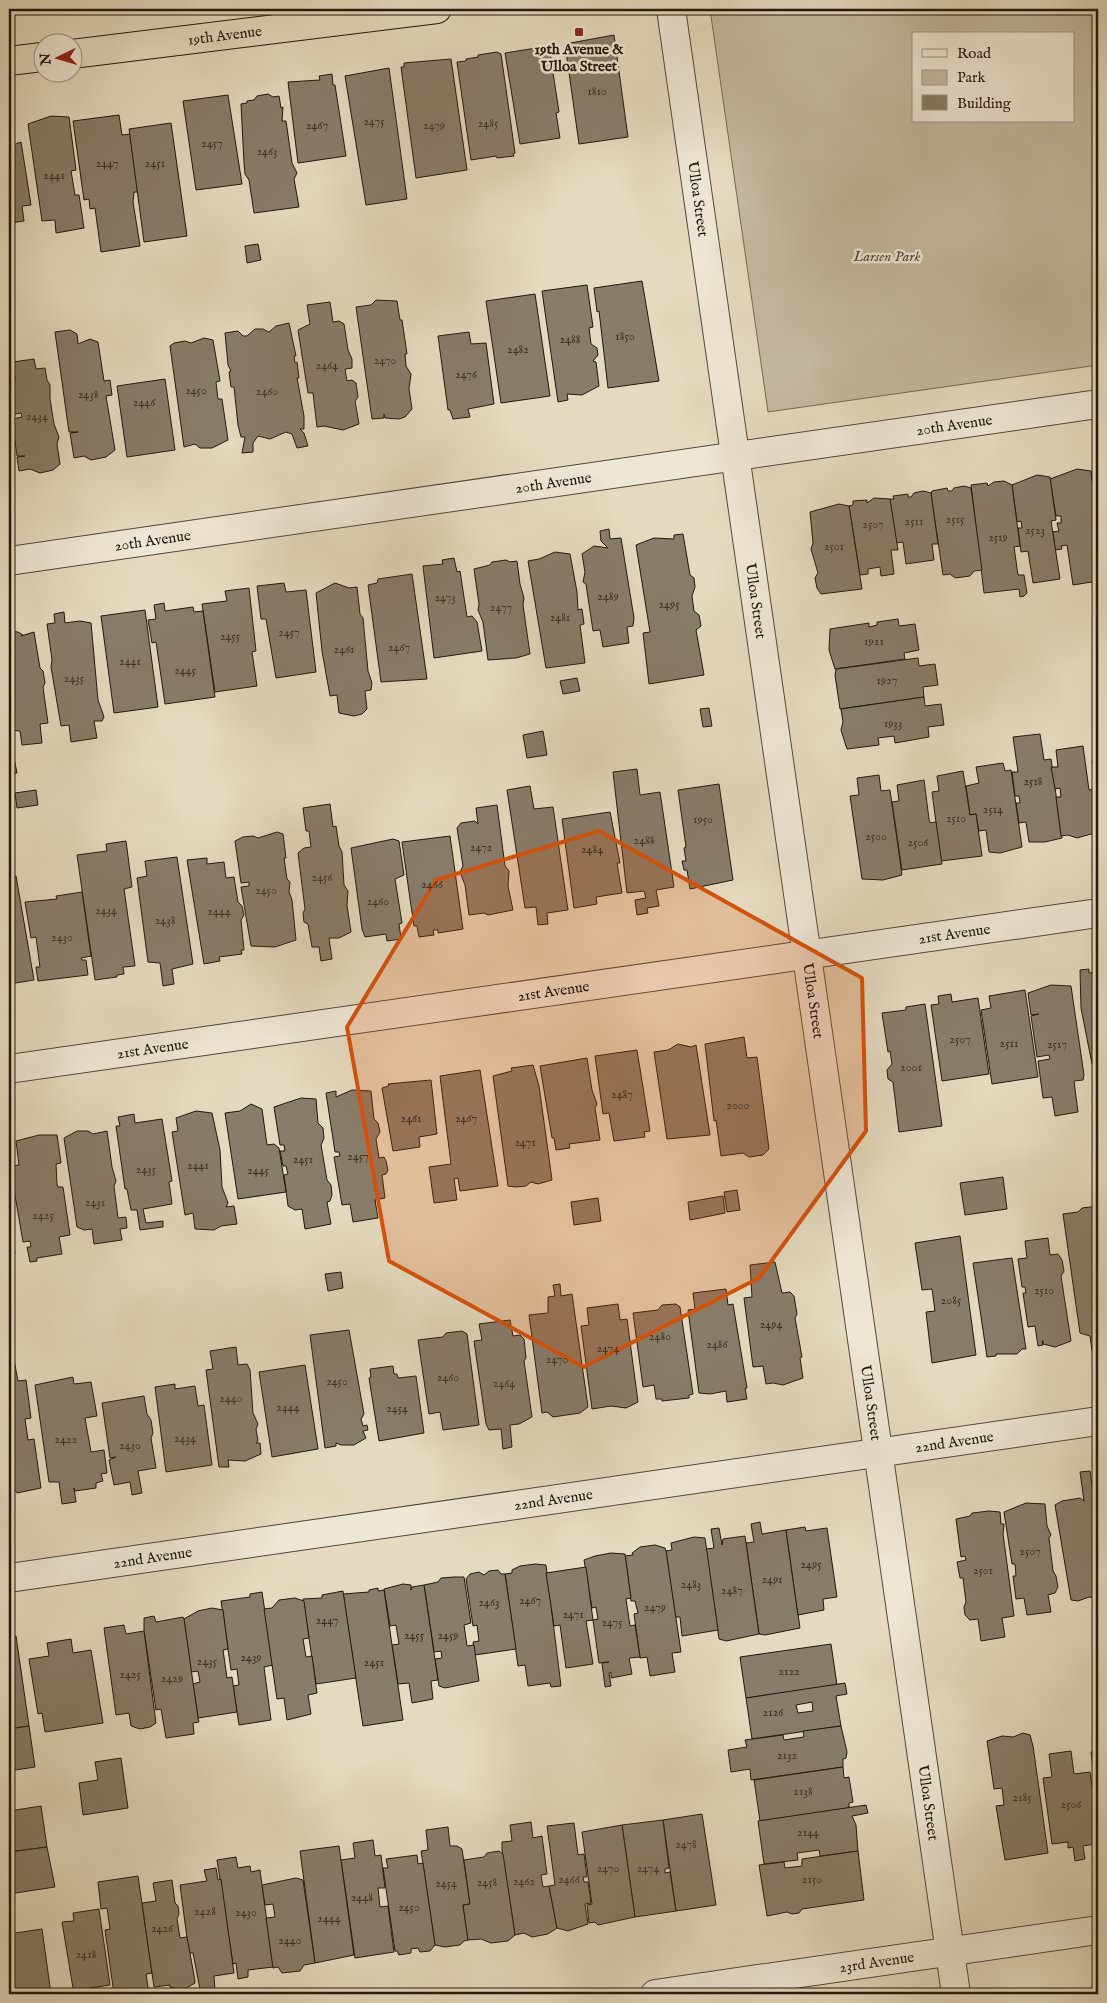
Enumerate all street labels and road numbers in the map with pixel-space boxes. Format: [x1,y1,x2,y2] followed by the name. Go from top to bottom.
[187,21,263,49] street label: 19th Avenue
[683,160,713,238] street label: Ulloa Street
[915,410,994,440] street label: 20th Avenue
[514,468,593,497] street label: 20th Avenue
[113,525,192,555] street label: 20th Avenue
[741,562,771,640] street label: Ulloa Street
[917,919,992,948] street label: 21st Avenue
[799,962,828,1040] street label: Ulloa Street
[516,976,591,1006] street label: 21st Avenue
[115,1034,190,1063] street label: 21st Avenue
[856,1364,886,1442] street label: Ulloa Street
[914,1427,995,1457] street label: 22nd Avenue
[513,1484,594,1515] street label: 22nd Avenue
[112,1542,193,1572] street label: 22nd Avenue
[914,1764,943,1842] street label: Ulloa Street
[838,1947,915,1977] street label: 23rd Avenue

